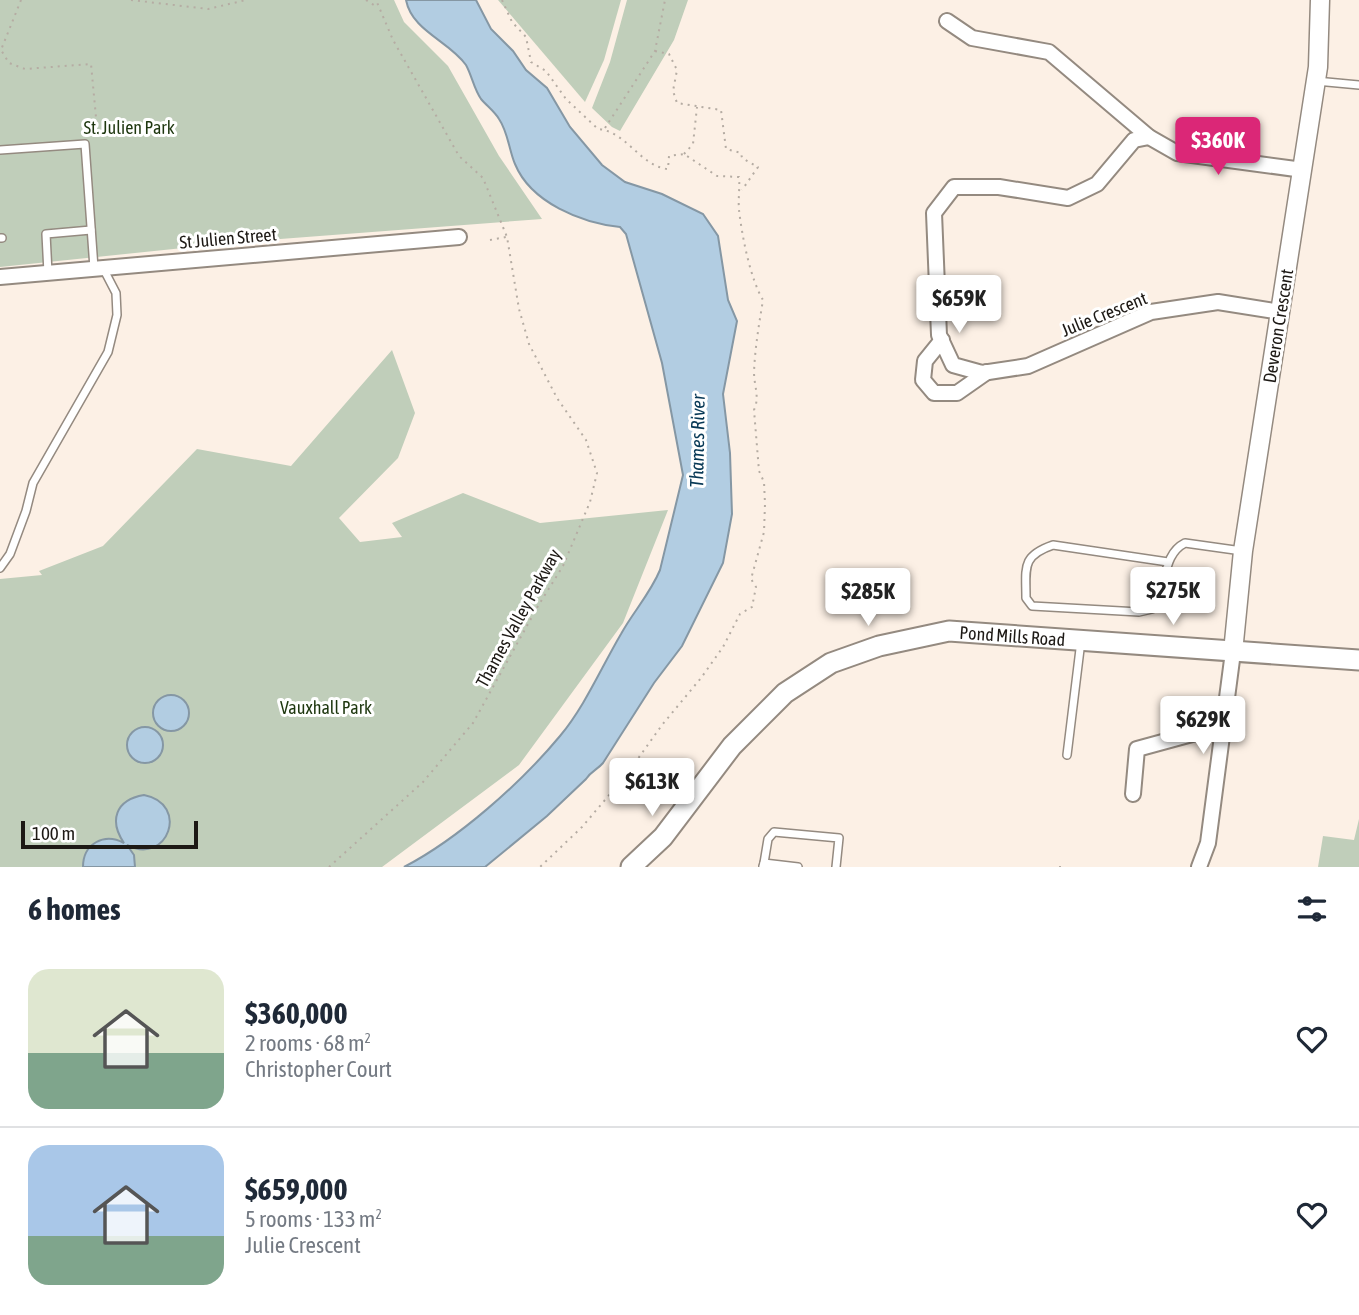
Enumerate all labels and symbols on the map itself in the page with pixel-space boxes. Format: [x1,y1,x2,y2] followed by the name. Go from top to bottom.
[83,117,175,138] park label: St. Julien Park
[1169,118,1267,177] pin: $360K
[179,223,277,253] street label: St Julien Street
[1259,267,1297,385] street label: Deveron Crescent
[910,276,1008,335] pin: $659K
[1058,287,1150,341] street label: Julie Crescent
[685,393,709,488] water label: Thames River
[471,545,565,691] street label: Thames Valley Parkway
[819,568,917,628] pin: $285K
[1124,568,1222,627] pin: $275K
[959,621,1066,650] street label: Pond Mills Road
[1154,696,1252,756] pin: $629K
[280,697,372,718] park label: Vauxhall Park
[603,758,701,818] pin: $613K
[21,818,198,850] scale bar

